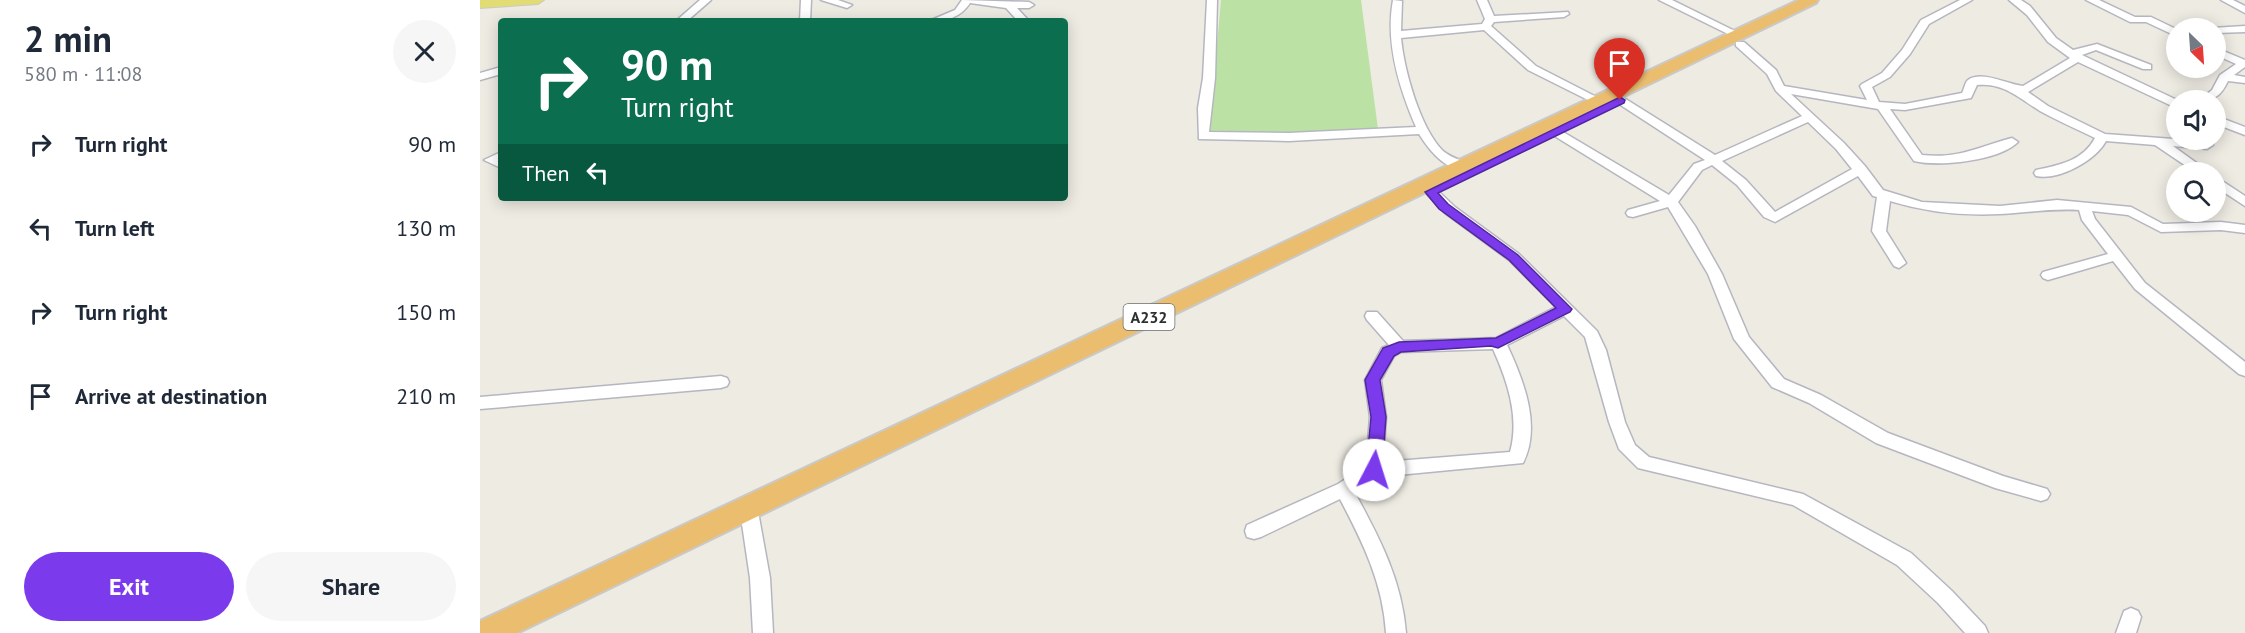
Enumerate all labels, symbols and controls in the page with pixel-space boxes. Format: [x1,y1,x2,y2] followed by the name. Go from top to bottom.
[24,15,112,62] text: 2 min
[2166,18,2226,78] north arrow
[2166,18,2226,222] map controls
[393,20,456,83] button: close
[621,37,713,92] text: 90 m
[1594,38,1645,100] pin
[522,42,600,120] icon: right
[1603,47,1636,80] icon: arrive
[24,61,142,87] text: 580 m · 11:08
[621,90,734,124] text: Turn right
[2166,90,2226,150] button: sound
[24,128,57,161] icon: right
[75,130,167,158] text: Turn right
[408,130,456,158] text: 90 m
[581,156,614,189] icon: left
[522,159,569,187] text: Then
[2166,162,2226,222] button: search
[24,212,57,245] icon: left
[75,214,155,242] text: Turn left
[396,214,456,242] text: 130 m
[24,296,57,329] icon: right
[75,298,167,326] text: Turn right
[396,298,456,326] text: 150 m
[1124,304,1174,330] road number: A232
[24,380,57,413] icon: arrive
[75,382,267,410] text: Arrive at destination
[396,382,456,410] text: 210 m
[1342,438,1406,502] position arrow
[24,552,234,621] button: Exit
[246,552,456,621] button: Share

